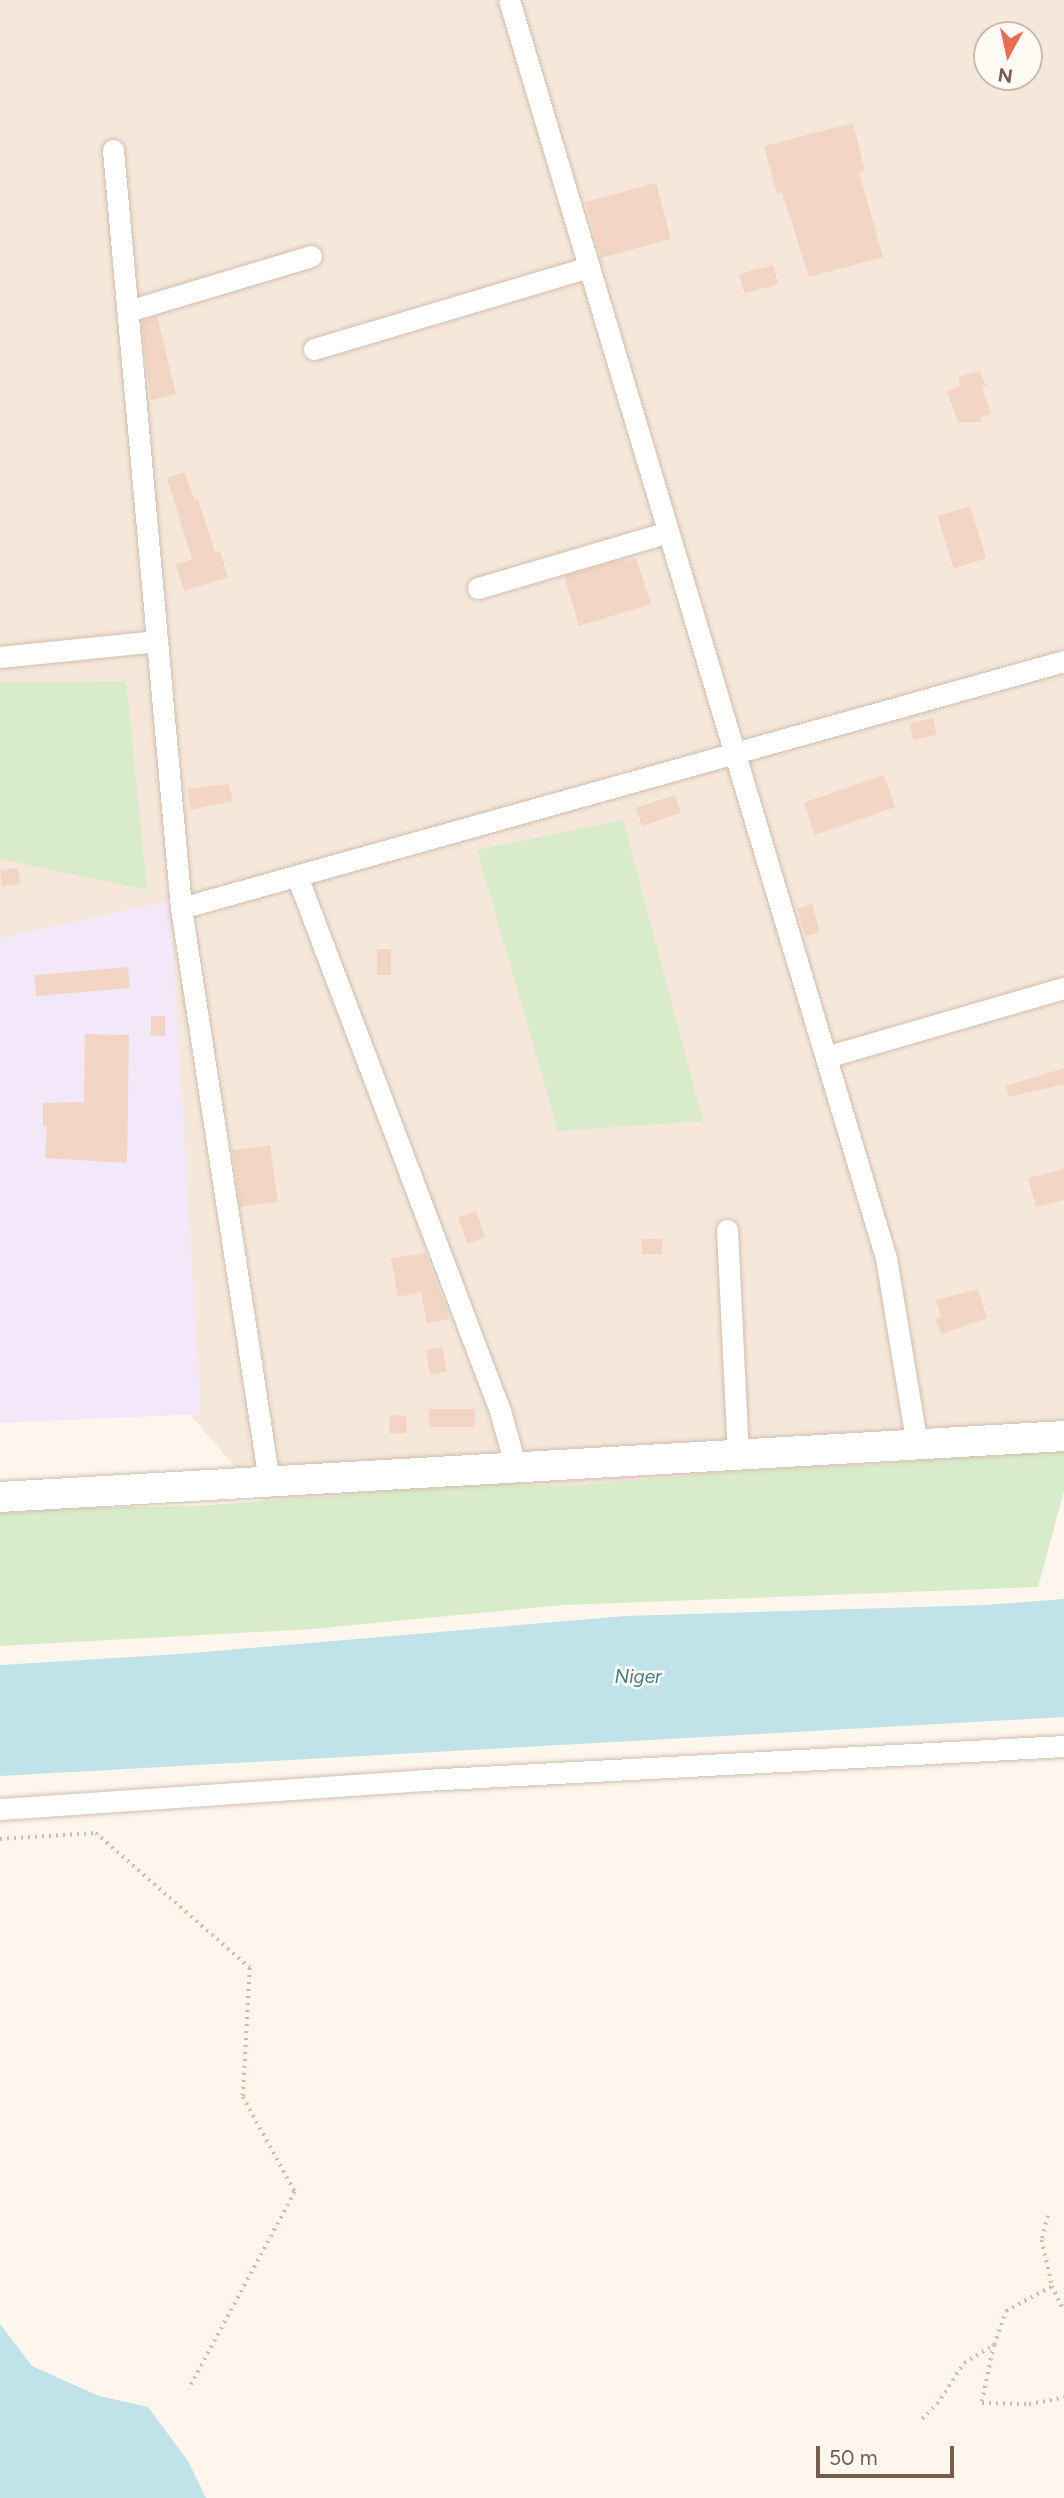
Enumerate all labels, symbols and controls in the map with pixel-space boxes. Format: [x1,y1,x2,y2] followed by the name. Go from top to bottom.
[973,21,1043,91] north arrow
[996,63,1014,88] text: N
[614,1666,662,1688] water label: Niger
[819,2432,957,2476] scale bar
[829,2445,878,2470] text: 50 m

